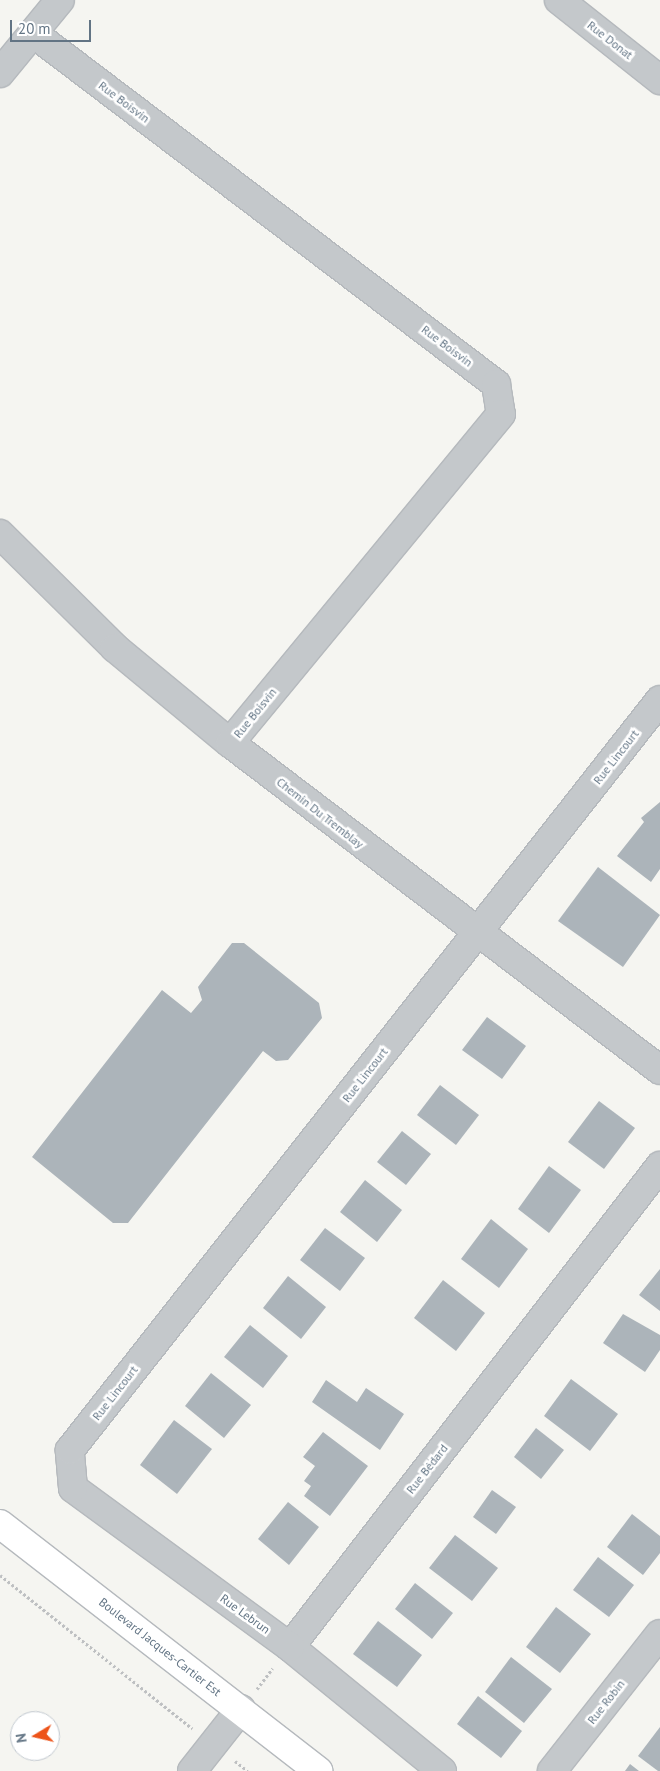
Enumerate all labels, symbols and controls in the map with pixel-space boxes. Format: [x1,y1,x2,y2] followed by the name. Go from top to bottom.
[12,10,94,42] scale bar
[584,18,636,62] street label: Rue Donat
[18,19,51,38] text: 20 m
[96,78,152,126] street label: Rue Boisvin
[419,322,475,370] street label: Rue Boisvin
[231,685,279,741] street label: Rue Boisvin
[590,727,642,787] street label: Rue Lincourt
[274,775,366,851] street label: Chemin Du Tremblay
[339,1045,391,1105] street label: Rue Lincourt
[89,1363,141,1423] street label: Rue Lincourt
[403,1441,451,1497] street label: Rue Bédard
[217,1591,273,1637] street label: Rue Lebrun
[96,1595,224,1699] street label: Boulevard Jacques-Cartier Est
[584,1677,628,1727] street label: Rue Robin
[10,1711,60,1761] north arrow
[12,1732,31,1744] text: N

